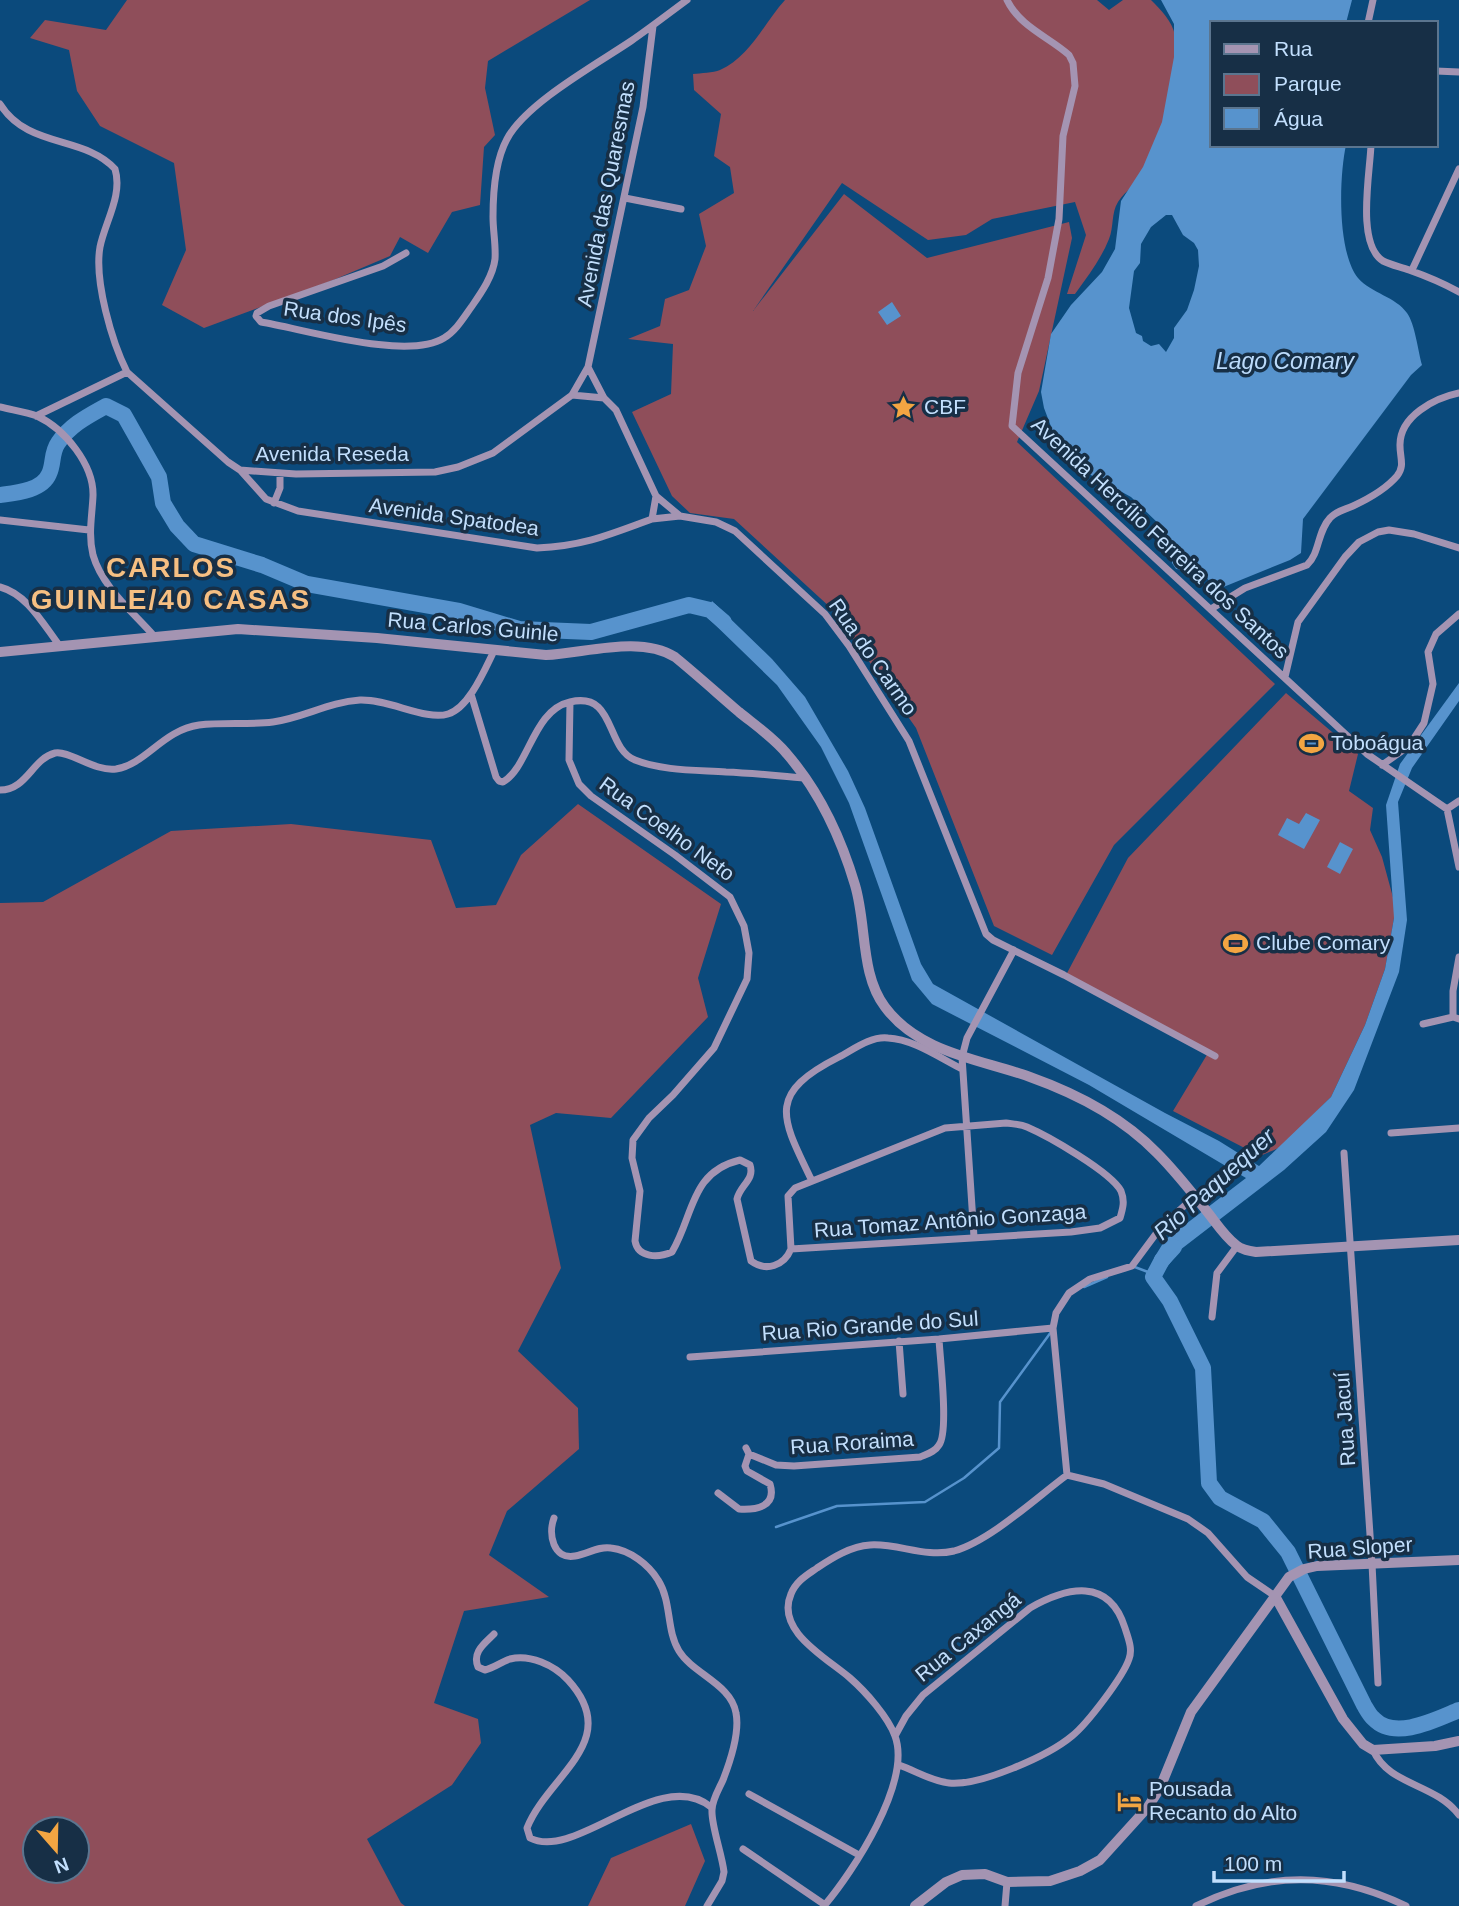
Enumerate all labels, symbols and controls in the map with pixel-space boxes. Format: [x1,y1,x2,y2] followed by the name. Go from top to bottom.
[1210,21,1438,147] legend
[1274,37,1313,60] text: Rua
[1274,72,1342,95] text: Parque
[572,79,639,309] street label: Avenida das Quaresmas
[1274,107,1323,130] text: Água
[282,297,408,337] street label: Rua dos Ipês
[1216,348,1356,374] water label: Lago Comary
[890,393,918,421] place icon: CBF
[924,395,966,418] place label: CBF
[1027,412,1294,663] street label: Avenida Hercílio Ferreira dos Santos
[255,442,409,465] street label: Avenida Reseda
[368,493,541,540] street label: Avenida Spatodea
[31,552,311,615] district label: CARLOS GUINLE/40 CASAS
[825,594,922,719] street label: Rua do Carmo
[387,608,560,645] street label: Rua Carlos Guinle
[1297,729,1325,757] sports icon: Toboágua
[1331,731,1424,754] place label: Toboágua
[595,772,739,885] street label: Rua Coelho Neto
[1222,929,1250,957] sports icon: Clube Comary
[1256,931,1391,954] place label: Clube Comary
[1148,1122,1281,1245] water label: Rio Paquequer
[813,1199,1087,1241] street label: Rua Tomaz Antônio Gonzaga
[761,1306,979,1345] street label: Rua Rio Grande do Sul
[1330,1371,1359,1467] street label: Rua Jacuí
[789,1427,915,1458] street label: Rua Roraima
[1307,1532,1413,1563] street label: Rua Sloper
[911,1587,1025,1686] street label: Rua Caxangá
[1149,1777,1297,1824] place label: Pousada Recanto do Alto
[1115,1787,1143,1815] hotel icon: Pousada Recanto do Alto
[21,1815,91,1885] north arrow
[1214,1840,1344,1884] scale bar
[1224,1852,1282,1875] text: 100 m
[52,1853,72,1878] text: N

